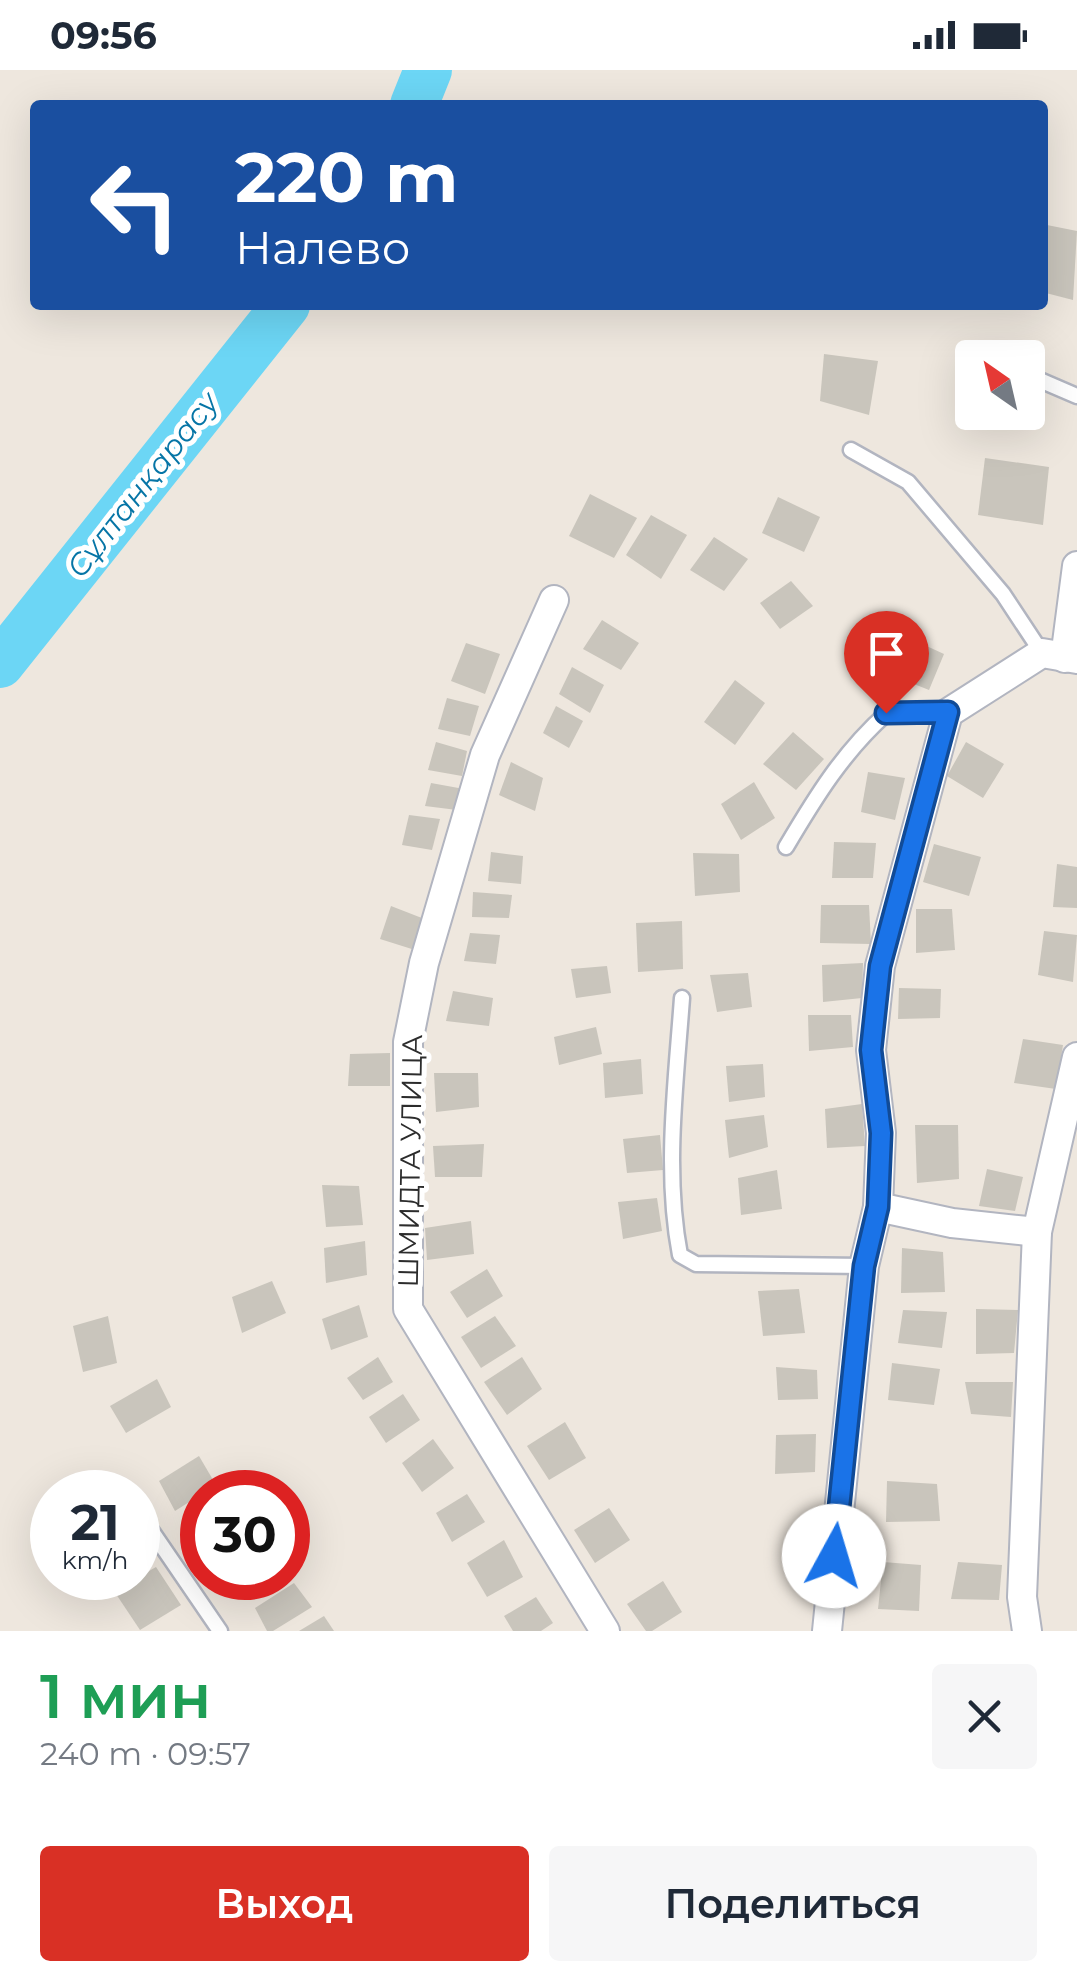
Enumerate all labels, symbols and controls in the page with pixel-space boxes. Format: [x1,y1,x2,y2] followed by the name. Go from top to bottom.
[50,12,157,59] text: 09:56
[235,134,458,220] text: 220 m
[70,140,200,270] icon: left
[235,220,410,275] text: Налево
[955,340,1045,430] north arrow
[955,340,1045,430] map controls
[59,383,227,585] water label: Сұлтанқарасу
[844,611,929,714] pin
[859,626,914,681] icon: arrive
[391,1034,429,1288] street label: ШМИДТА УЛИЦА
[180,1470,310,1600] speed limit sign: 30
[70,1492,120,1553] text: 21
[782,1504,886,1608] position arrow
[62,1545,128,1575] text: km/h
[40,1660,211,1733] text: 1 мин
[932,1664,1037,1769] button: close
[40,1734,251,1773] text: 240 m · 09:57
[40,1846,529,1961] button: Выход
[549,1846,1037,1961] button: Поделиться

